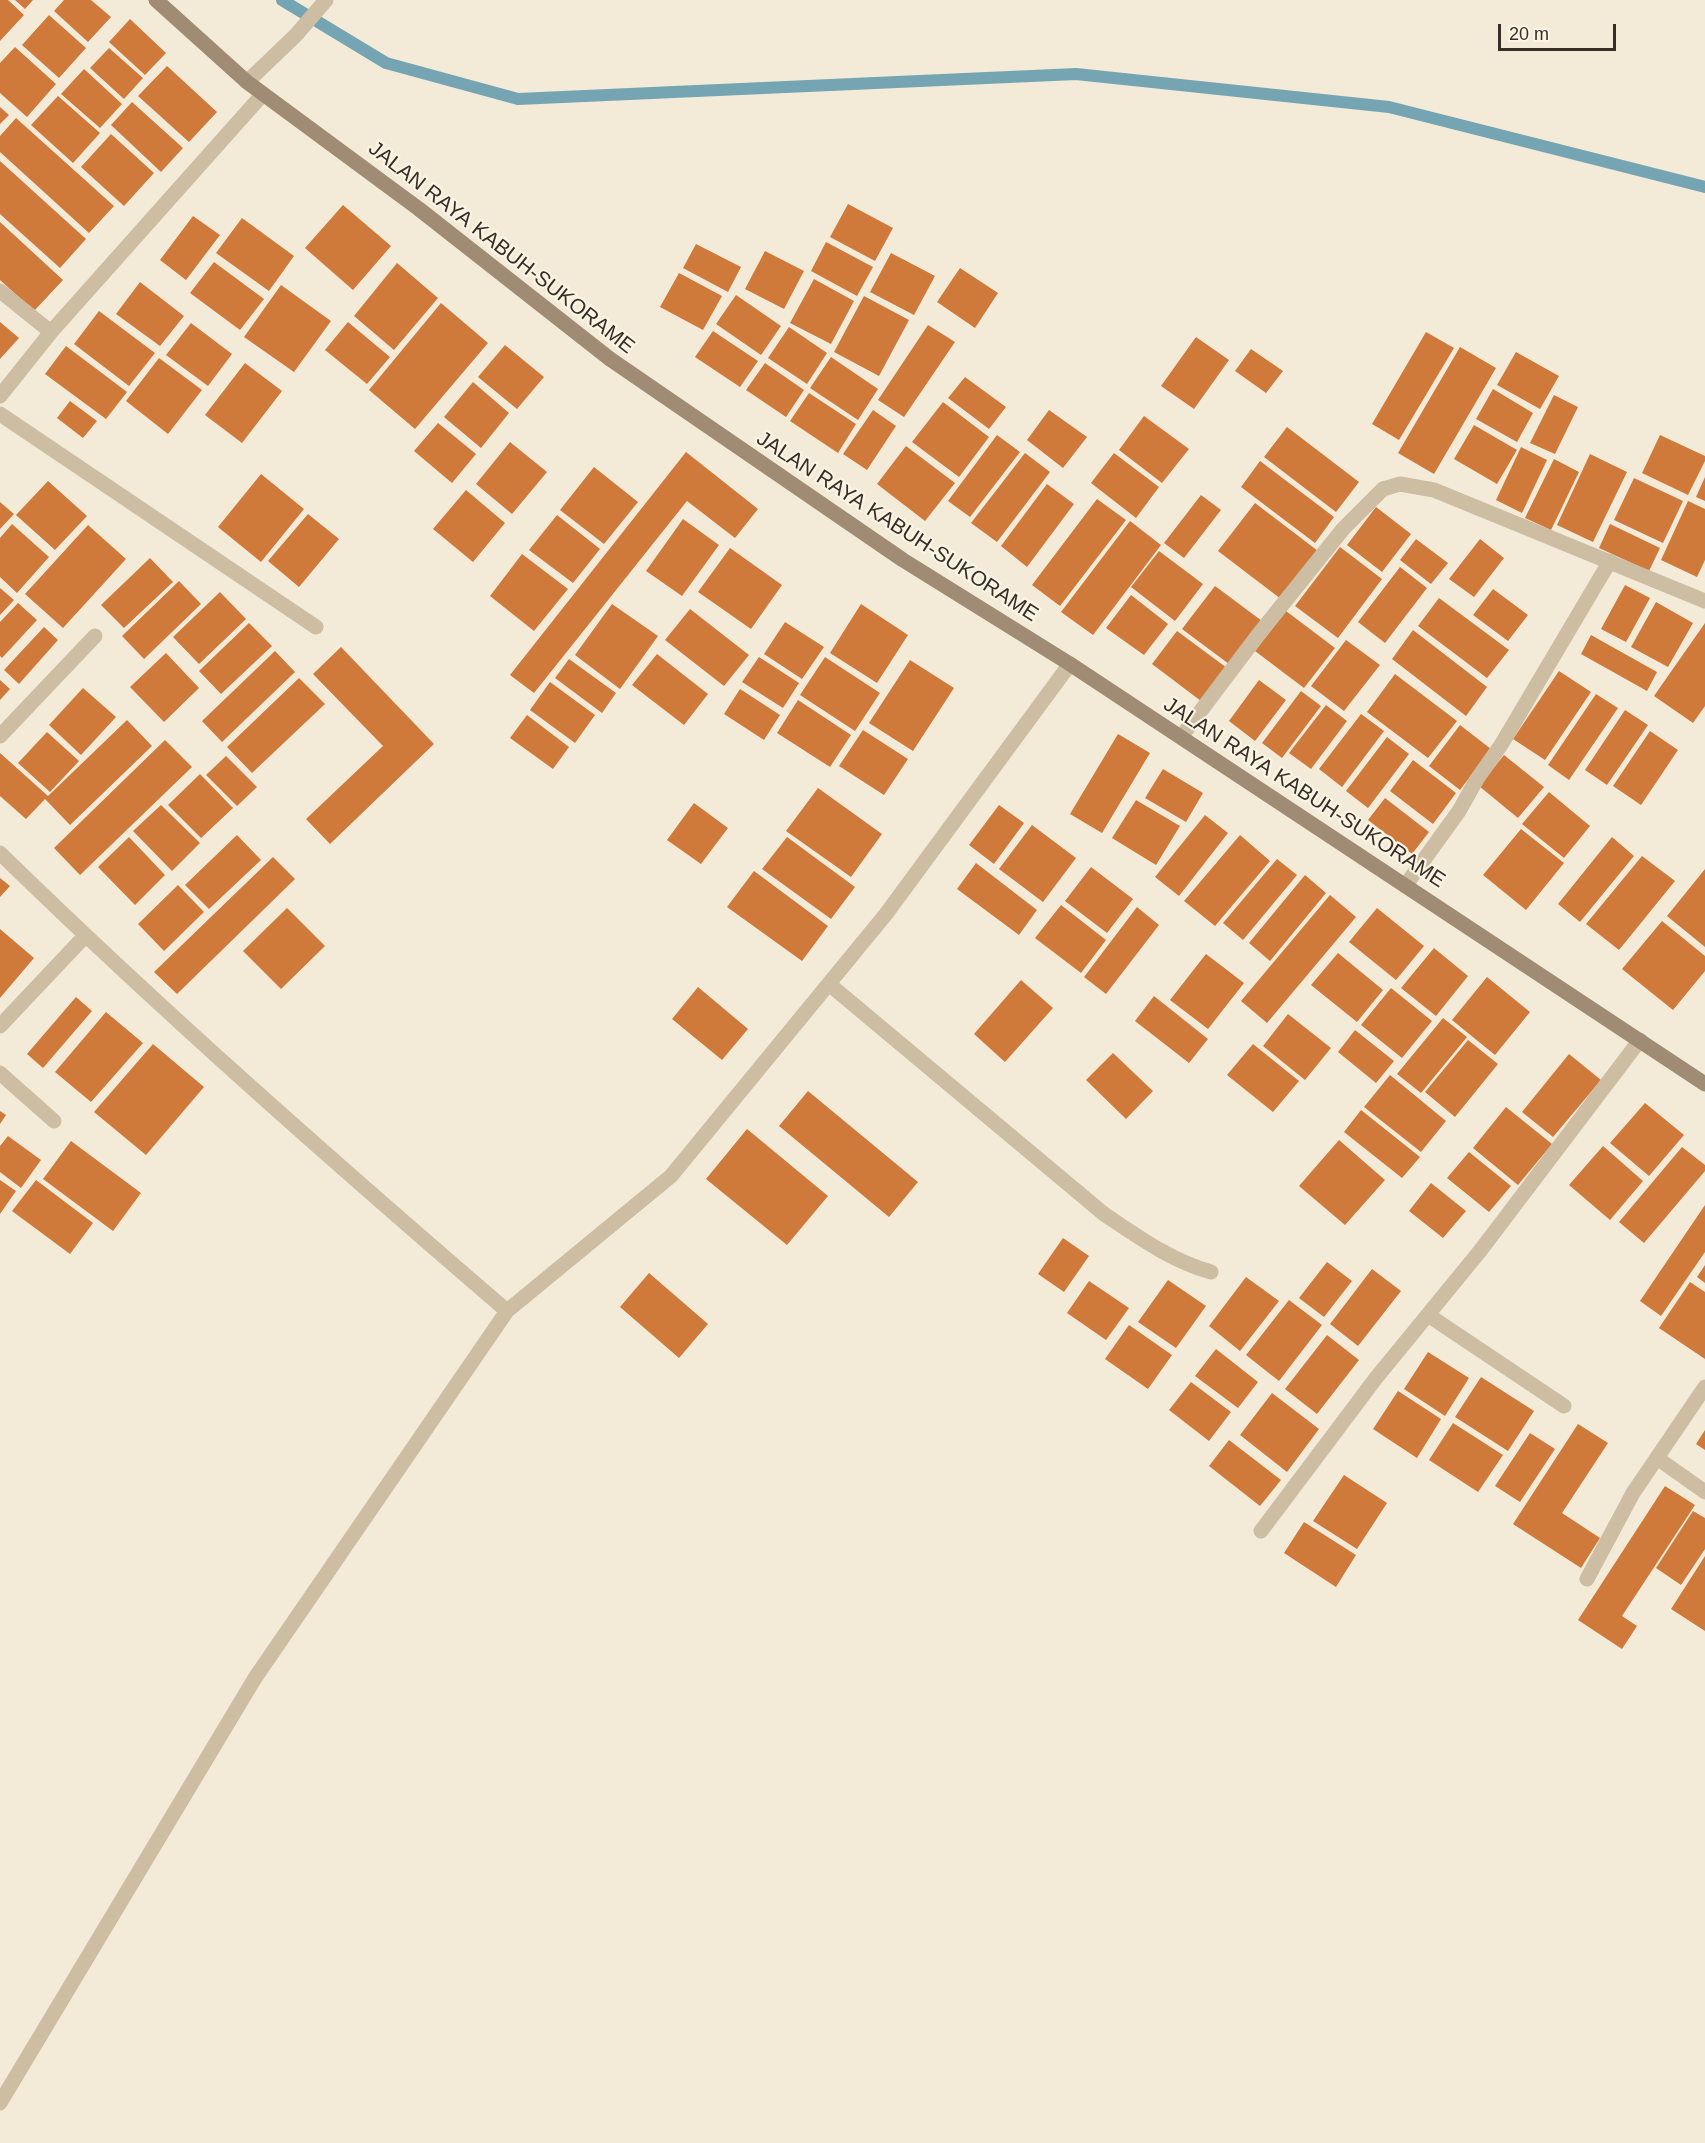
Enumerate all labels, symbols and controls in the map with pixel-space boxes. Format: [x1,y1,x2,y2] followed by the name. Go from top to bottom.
[1501,12,1620,50] scale bar
[1509,24,1549,44] text: 20 m
[363,136,639,360] street label: JALAN RAYA KABUH-SUKORAME
[751,426,1043,628] street label: JALAN RAYA KABUH-SUKORAME
[1158,692,1450,894] street label: JALAN RAYA KABUH-SUKORAME

